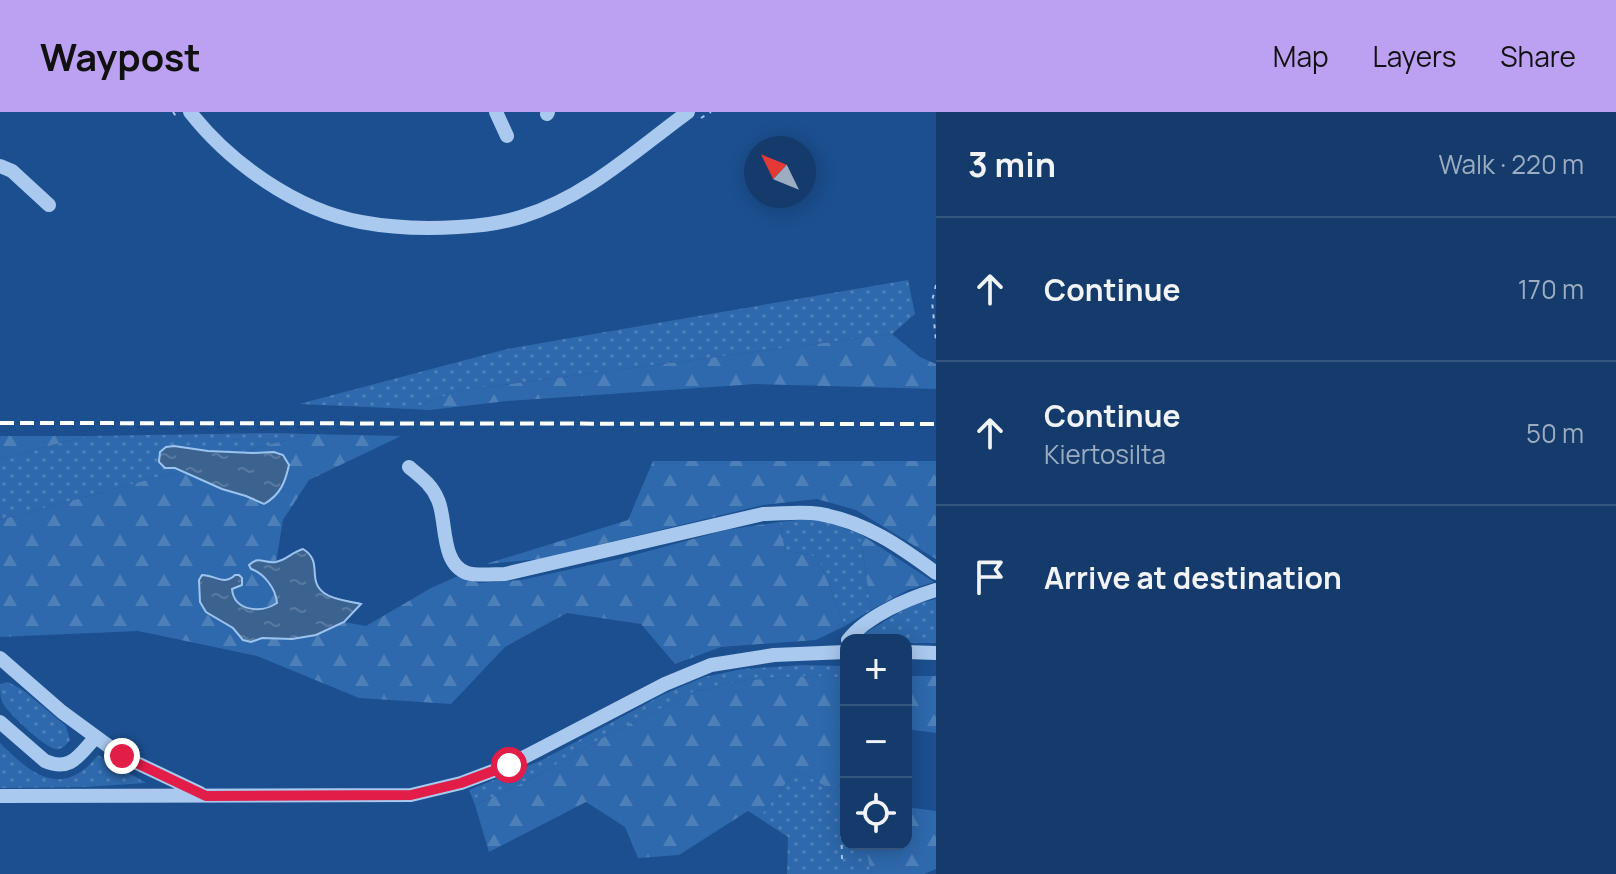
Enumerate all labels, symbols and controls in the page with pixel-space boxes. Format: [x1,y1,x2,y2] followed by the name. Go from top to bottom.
[40,30,201,82] text: Waypost
[1273,37,1329,75] text: Map
[1373,37,1456,75] text: Layers
[1500,37,1576,75] text: Share
[744,136,816,208] north arrow
[968,141,1056,187] text: 3 min
[1438,146,1584,182] text: Walk · 220 m
[968,267,1012,311] icon: ahead
[1044,269,1180,310] text: Continue
[1518,271,1584,307] text: 170 m
[1044,395,1180,436] text: Continue
[968,411,1012,455] icon: ahead
[1526,415,1584,451] text: 50 m
[1044,436,1166,472] text: Kiertosilta
[968,555,1012,599] icon: arrive
[1044,557,1342,598] text: Arrive at destination
[840,634,912,850] map controls
[840,634,912,706] button: +
[840,706,912,778] button: −
[104,738,140,774] route end
[491,747,527,783] route start
[840,778,912,850] button: locate

